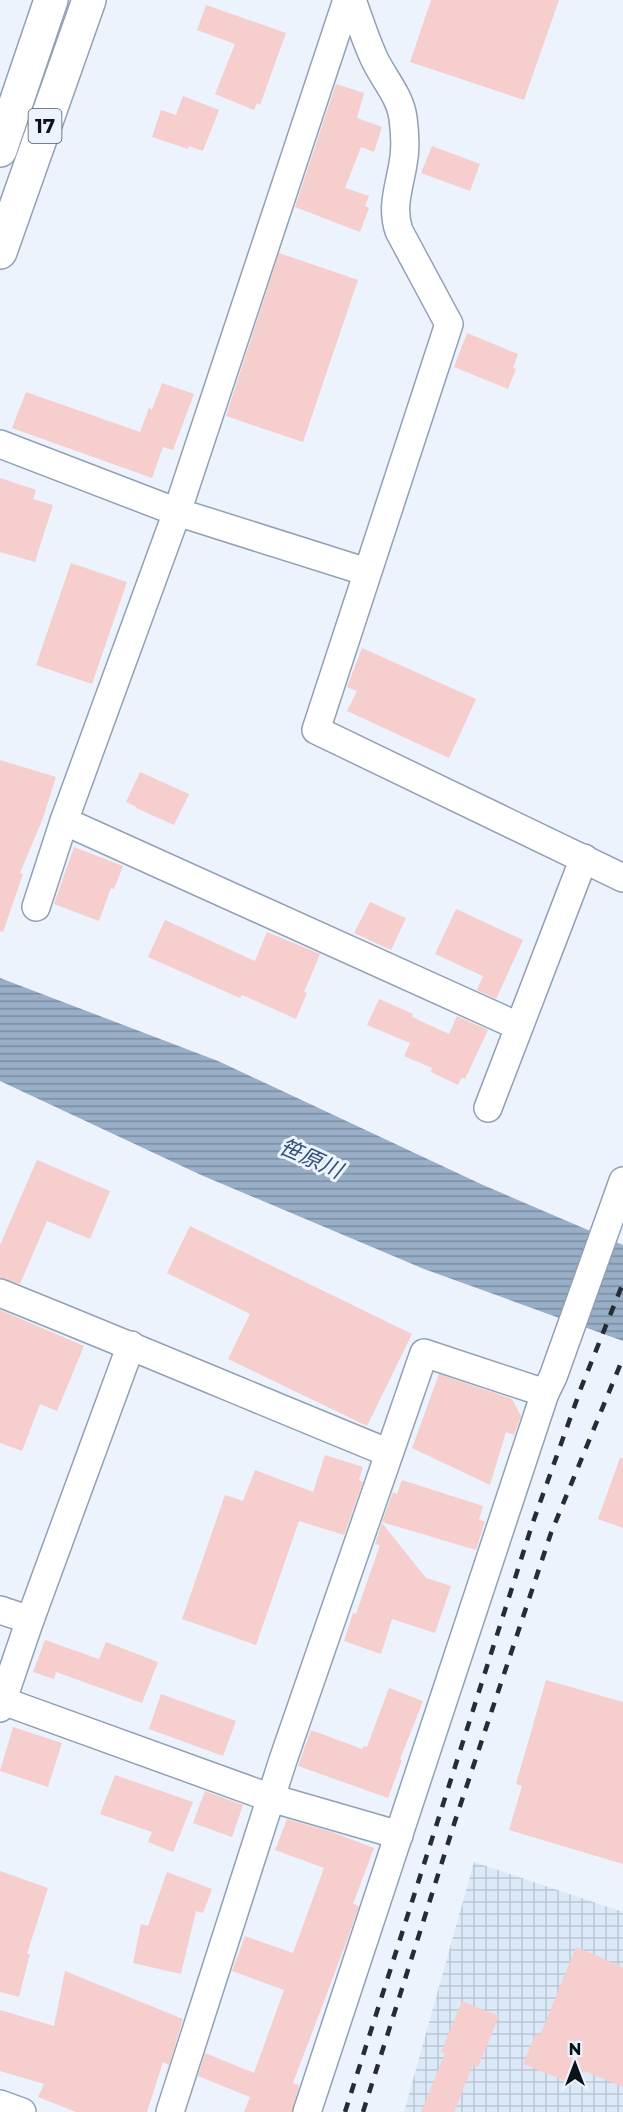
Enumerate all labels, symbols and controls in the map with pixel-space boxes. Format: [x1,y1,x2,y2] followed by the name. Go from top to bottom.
[28,109,62,143] road number: 17
[275,1133,348,1185] water label: 笹原川
[545,2034,605,2094] north arrow
[569,2040,581,2059] text: N

